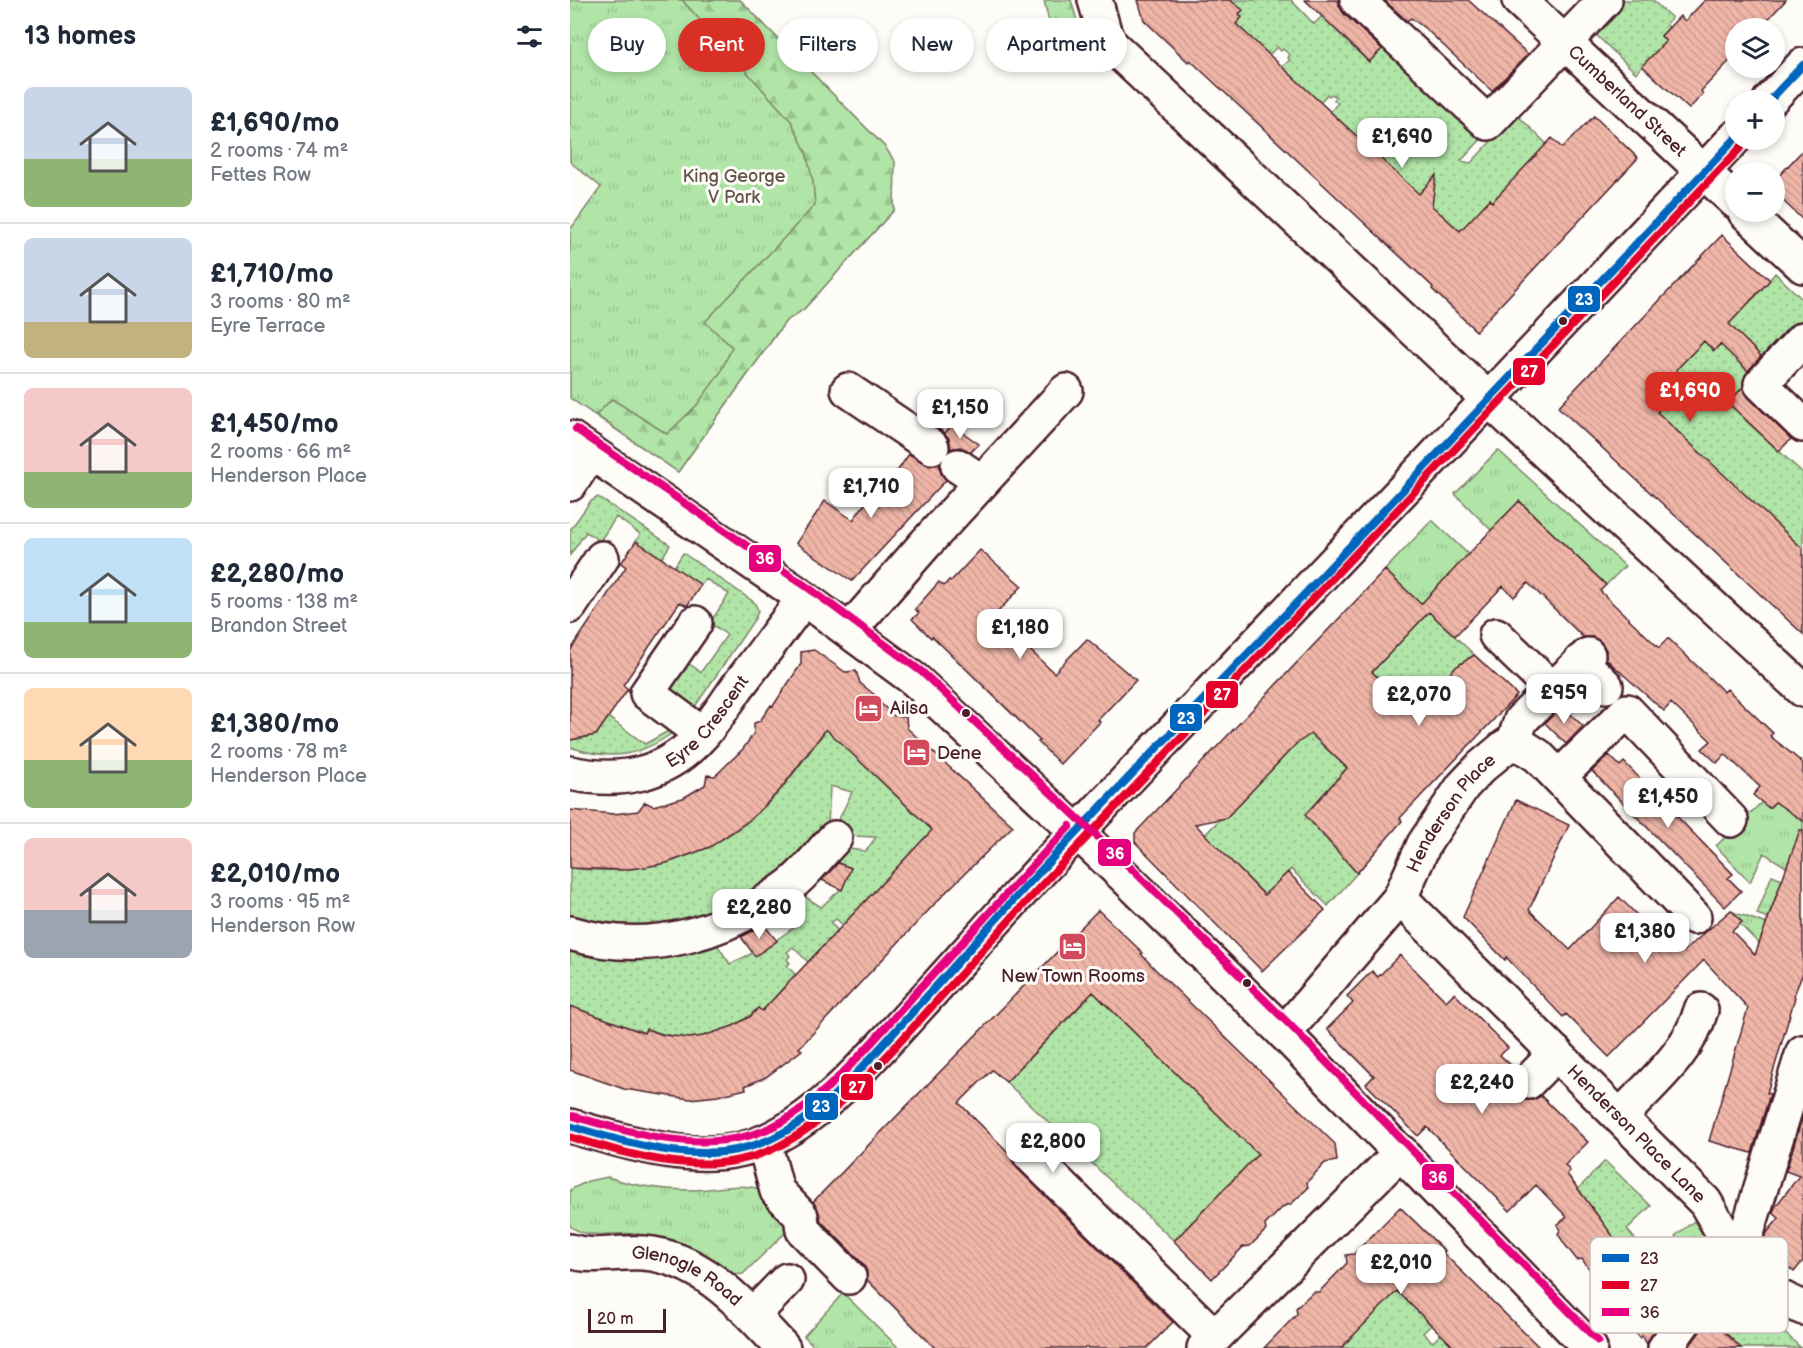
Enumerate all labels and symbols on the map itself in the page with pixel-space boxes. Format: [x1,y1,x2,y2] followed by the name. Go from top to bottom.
[1564,41,1691,162] street label: Cumberland Street
[1353,118,1451,169] pin: £1,690
[683,166,786,208] park label: King George V Park
[1567,285,1601,313] line badge: 23
[1575,291,1593,310] text: 23
[1557,315,1569,327] unlabelled marker
[1512,357,1546,386] line badge: 27
[1520,363,1538,382] text: 27
[1641,372,1739,423] pin: £1,690
[911,389,1009,440] pin: £1,150
[822,468,920,519] pin: £1,710
[748,544,782,573] line badge: 36
[755,550,775,569] text: 36
[971,609,1069,660] pin: £1,180
[662,671,753,772] street label: Eyre Crescent
[1528,674,1600,725] pin: £959
[1370,676,1468,727] pin: £2,070
[1205,680,1239,709] line badge: 27
[1213,686,1231,705] text: 27
[853,692,885,724] hotel icon: Ailsa
[890,698,928,719] place label: Ailsa
[1169,703,1203,732] line badge: 23
[960,707,972,719] unlabelled marker
[1177,710,1195,729] text: 23
[900,737,932,769] hotel icon: Dene
[937,743,982,764] place label: Dene
[1403,749,1500,876] street label: Henderson Place
[1619,778,1717,829] pin: £1,450
[1097,838,1132,867] line badge: 36
[1105,845,1125,864] text: 36
[710,889,808,940] pin: £2,280
[1596,913,1694,964] pin: £1,380
[1057,931,1089,963] hotel icon: New Town Rooms
[1001,966,1145,987] place label: New Town Rooms
[1241,977,1253,989] unlabelled marker
[872,1060,884,1072] unlabelled marker
[1563,1061,1710,1208] street label: Henderson Place Lane
[1433,1064,1531,1115] pin: £2,240
[840,1073,874,1101] line badge: 27
[848,1079,866,1098] text: 27
[804,1092,839,1121] line badge: 23
[812,1098,830,1117] text: 23
[1004,1123,1102,1174] pin: £2,800
[1421,1163,1455,1191] line badge: 36
[1428,1169,1448,1188] text: 36
[1590,1237,1788,1333] legend
[631,1243,746,1311] street label: Glenogle Road
[1352,1244,1450,1295] pin: £2,010
[1640,1250,1659,1269] text: 23
[1640,1277,1657,1296] text: 27
[1640,1304,1660,1323] text: 36
[588,1306,666,1334] scale bar

